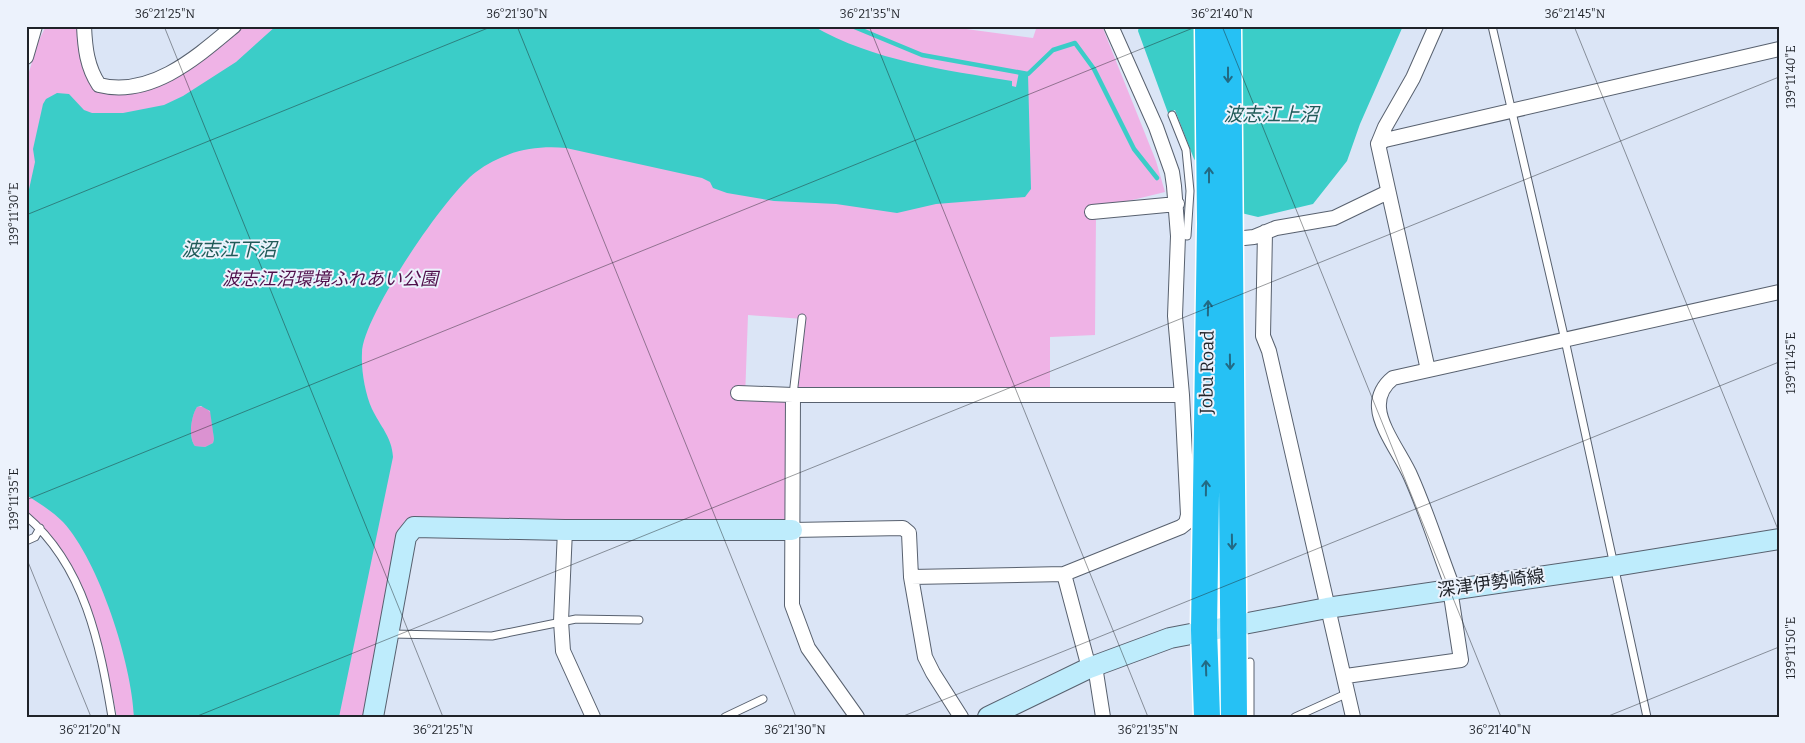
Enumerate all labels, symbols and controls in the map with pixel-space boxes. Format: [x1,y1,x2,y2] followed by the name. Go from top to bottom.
[135,7,196,21] text: 36°21'25"N
[486,7,548,21] text: 36°21'30"N
[840,7,901,21] text: 36°21'35"N
[1191,7,1253,21] text: 36°21'40"N
[1545,7,1606,21] text: 36°21'45"N
[1784,45,1798,109] text: 139°11'40"E
[1223,66,1233,83] one-way arrow
[1223,103,1321,126] water label: 波志江上沼
[1204,168,1214,184] one-way arrow
[7,182,21,246] text: 139°11'30"E
[181,238,279,261] water label: 波志江下沼
[222,268,441,290] park label: 波志江沼環境ふれあい公園
[1204,300,1213,316] one-way arrow
[1195,330,1219,415] street label: Jobu Road
[1784,332,1798,394] text: 139°11'45"E
[1225,354,1235,370] one-way arrow
[7,468,21,530] text: 139°11'35"E
[1201,480,1211,496] one-way arrow
[1227,534,1237,550] one-way arrow
[1436,565,1546,601] street label: 深津伊勢崎線
[1784,617,1798,679] text: 139°11'50"E
[1201,660,1210,676] one-way arrow
[59,723,121,737] text: 36°21'20"N
[413,723,474,737] text: 36°21'25"N
[764,723,826,737] text: 36°21'30"N
[1118,723,1179,737] text: 36°21'35"N
[1469,723,1531,737] text: 36°21'40"N

